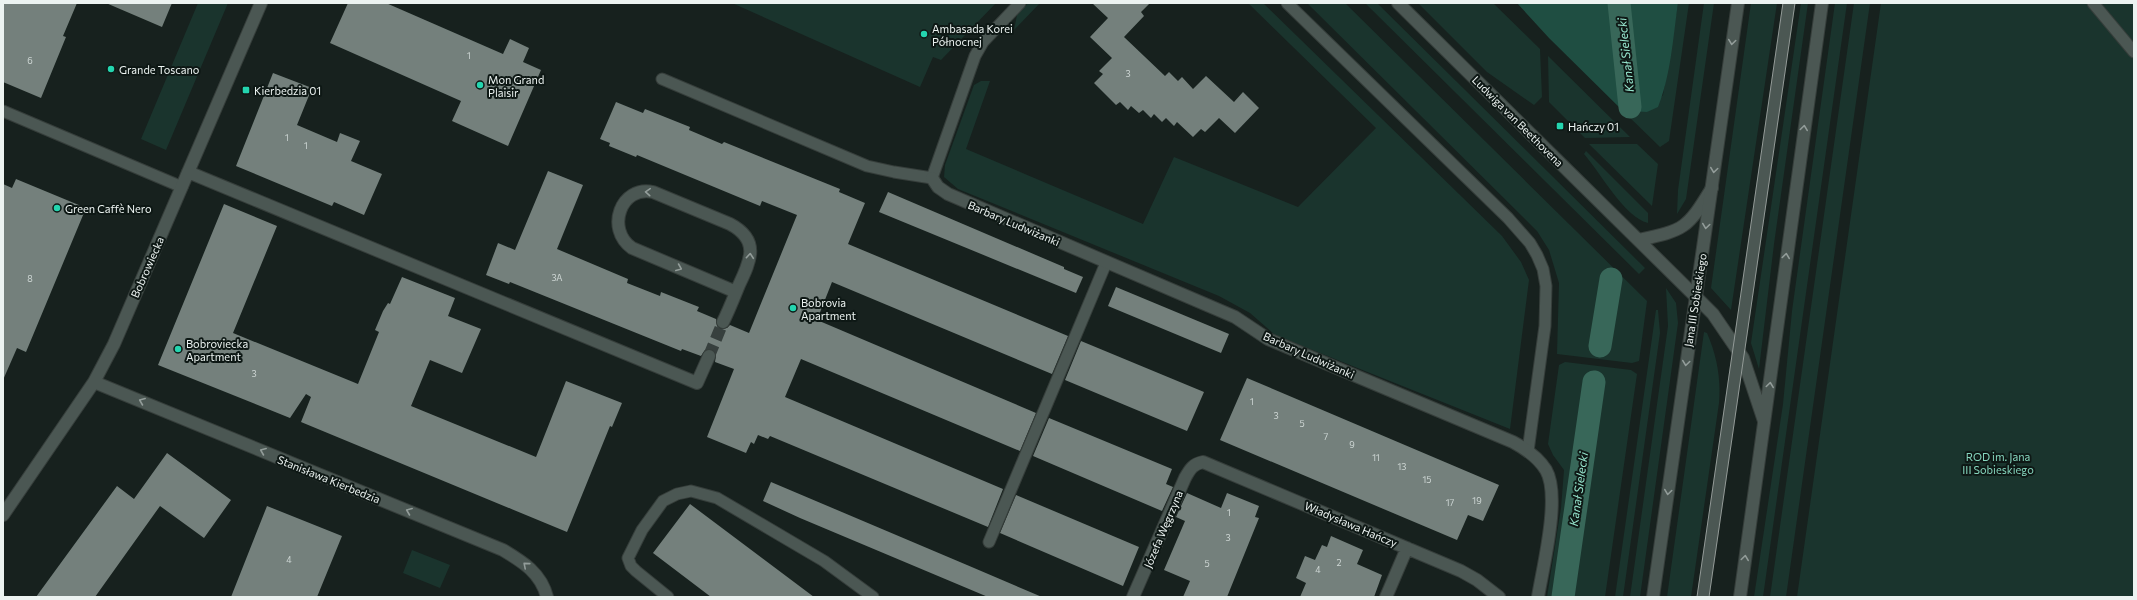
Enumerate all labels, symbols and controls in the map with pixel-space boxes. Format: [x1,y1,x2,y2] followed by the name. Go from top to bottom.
[1614,16,1636,93] water label: Kanał Sielecki
[932,22,1013,48] place label: Ambasada Korei Północnej
[919,29,929,39] marker: Ambasada Korei Północnej
[1728,39,1737,45] one-way arrow
[467,50,471,61] house number: 1
[27,55,33,66] house number: 6
[119,63,200,76] place label: Grande Toscano
[106,64,116,74] marker: Grande Toscano
[1125,68,1131,79] house number: 3
[488,73,544,99] place label: Mon Grand Plaisir
[1470,73,1566,169] street label: Ludwiga van Beethovena
[475,80,485,90] marker: Mon Grand Plaisir
[254,84,321,97] place label: Kierbedzia 01
[241,85,251,95] marker: Kierbedzia 01
[1568,120,1619,133] place label: Hańczy 01
[1555,121,1565,131] marker: Hańczy 01
[1799,124,1808,131] one-way arrow
[285,132,289,143] house number: 1
[304,140,308,151] house number: 1
[1710,167,1719,173] one-way arrow
[644,187,651,196] one-way arrow
[966,198,1062,248] street label: Barbary Ludwiżanki
[65,202,152,215] place label: Green Caffè Nero
[52,203,62,213] marker: Green Caffè Nero
[1702,223,1711,229] one-way arrow
[128,235,166,299] street label: Bobrowiecka
[1681,252,1710,348] street label: Jana III Sobieskiego
[745,253,754,259] one-way arrow
[1781,253,1790,259] one-way arrow
[675,263,682,271] one-way arrow
[551,272,563,283] house number: 3A
[27,273,33,284] house number: 8
[801,296,856,322] place label: Bobrovia Apartment
[788,303,798,313] marker: Bobrovia Apartment
[1261,329,1357,381] street label: Barbary Ludwiżanki
[186,337,248,363] place label: Bobroviecka Apartment
[173,344,183,354] marker: Bobroviecka Apartment
[1682,360,1691,366] one-way arrow
[251,368,257,379] house number: 3
[1765,382,1774,388] one-way arrow
[1250,396,1254,407] house number: 1
[139,398,146,406] one-way arrow
[1273,410,1279,421] house number: 3
[1299,418,1305,429] house number: 5
[1324,431,1329,442] house number: 7
[1349,439,1355,450] house number: 9
[259,448,266,456] one-way arrow
[1566,450,1590,527] water label: Kanał Sielecki
[1962,450,2034,476] park label: ROD im. Jana III Sobieskiego
[276,452,382,506] street label: Stanisława Kierbedzia
[1372,452,1380,463] house number: 11
[1398,461,1406,472] house number: 13
[1422,474,1432,485] house number: 15
[1141,488,1186,570] street label: Józefa Węgrzyna
[1664,488,1673,495] one-way arrow
[1472,495,1482,506] house number: 19
[1446,497,1455,508] house number: 17
[1303,499,1400,550] street label: Władysława Hańczy
[1227,507,1231,518] house number: 1
[405,508,412,516] one-way arrow
[1225,532,1231,543] house number: 3
[286,554,292,565] house number: 4
[1741,555,1750,561] one-way arrow
[1337,557,1342,568] house number: 2
[1204,558,1210,569] house number: 5
[524,563,531,570] one-way arrow
[1315,564,1321,575] house number: 4

